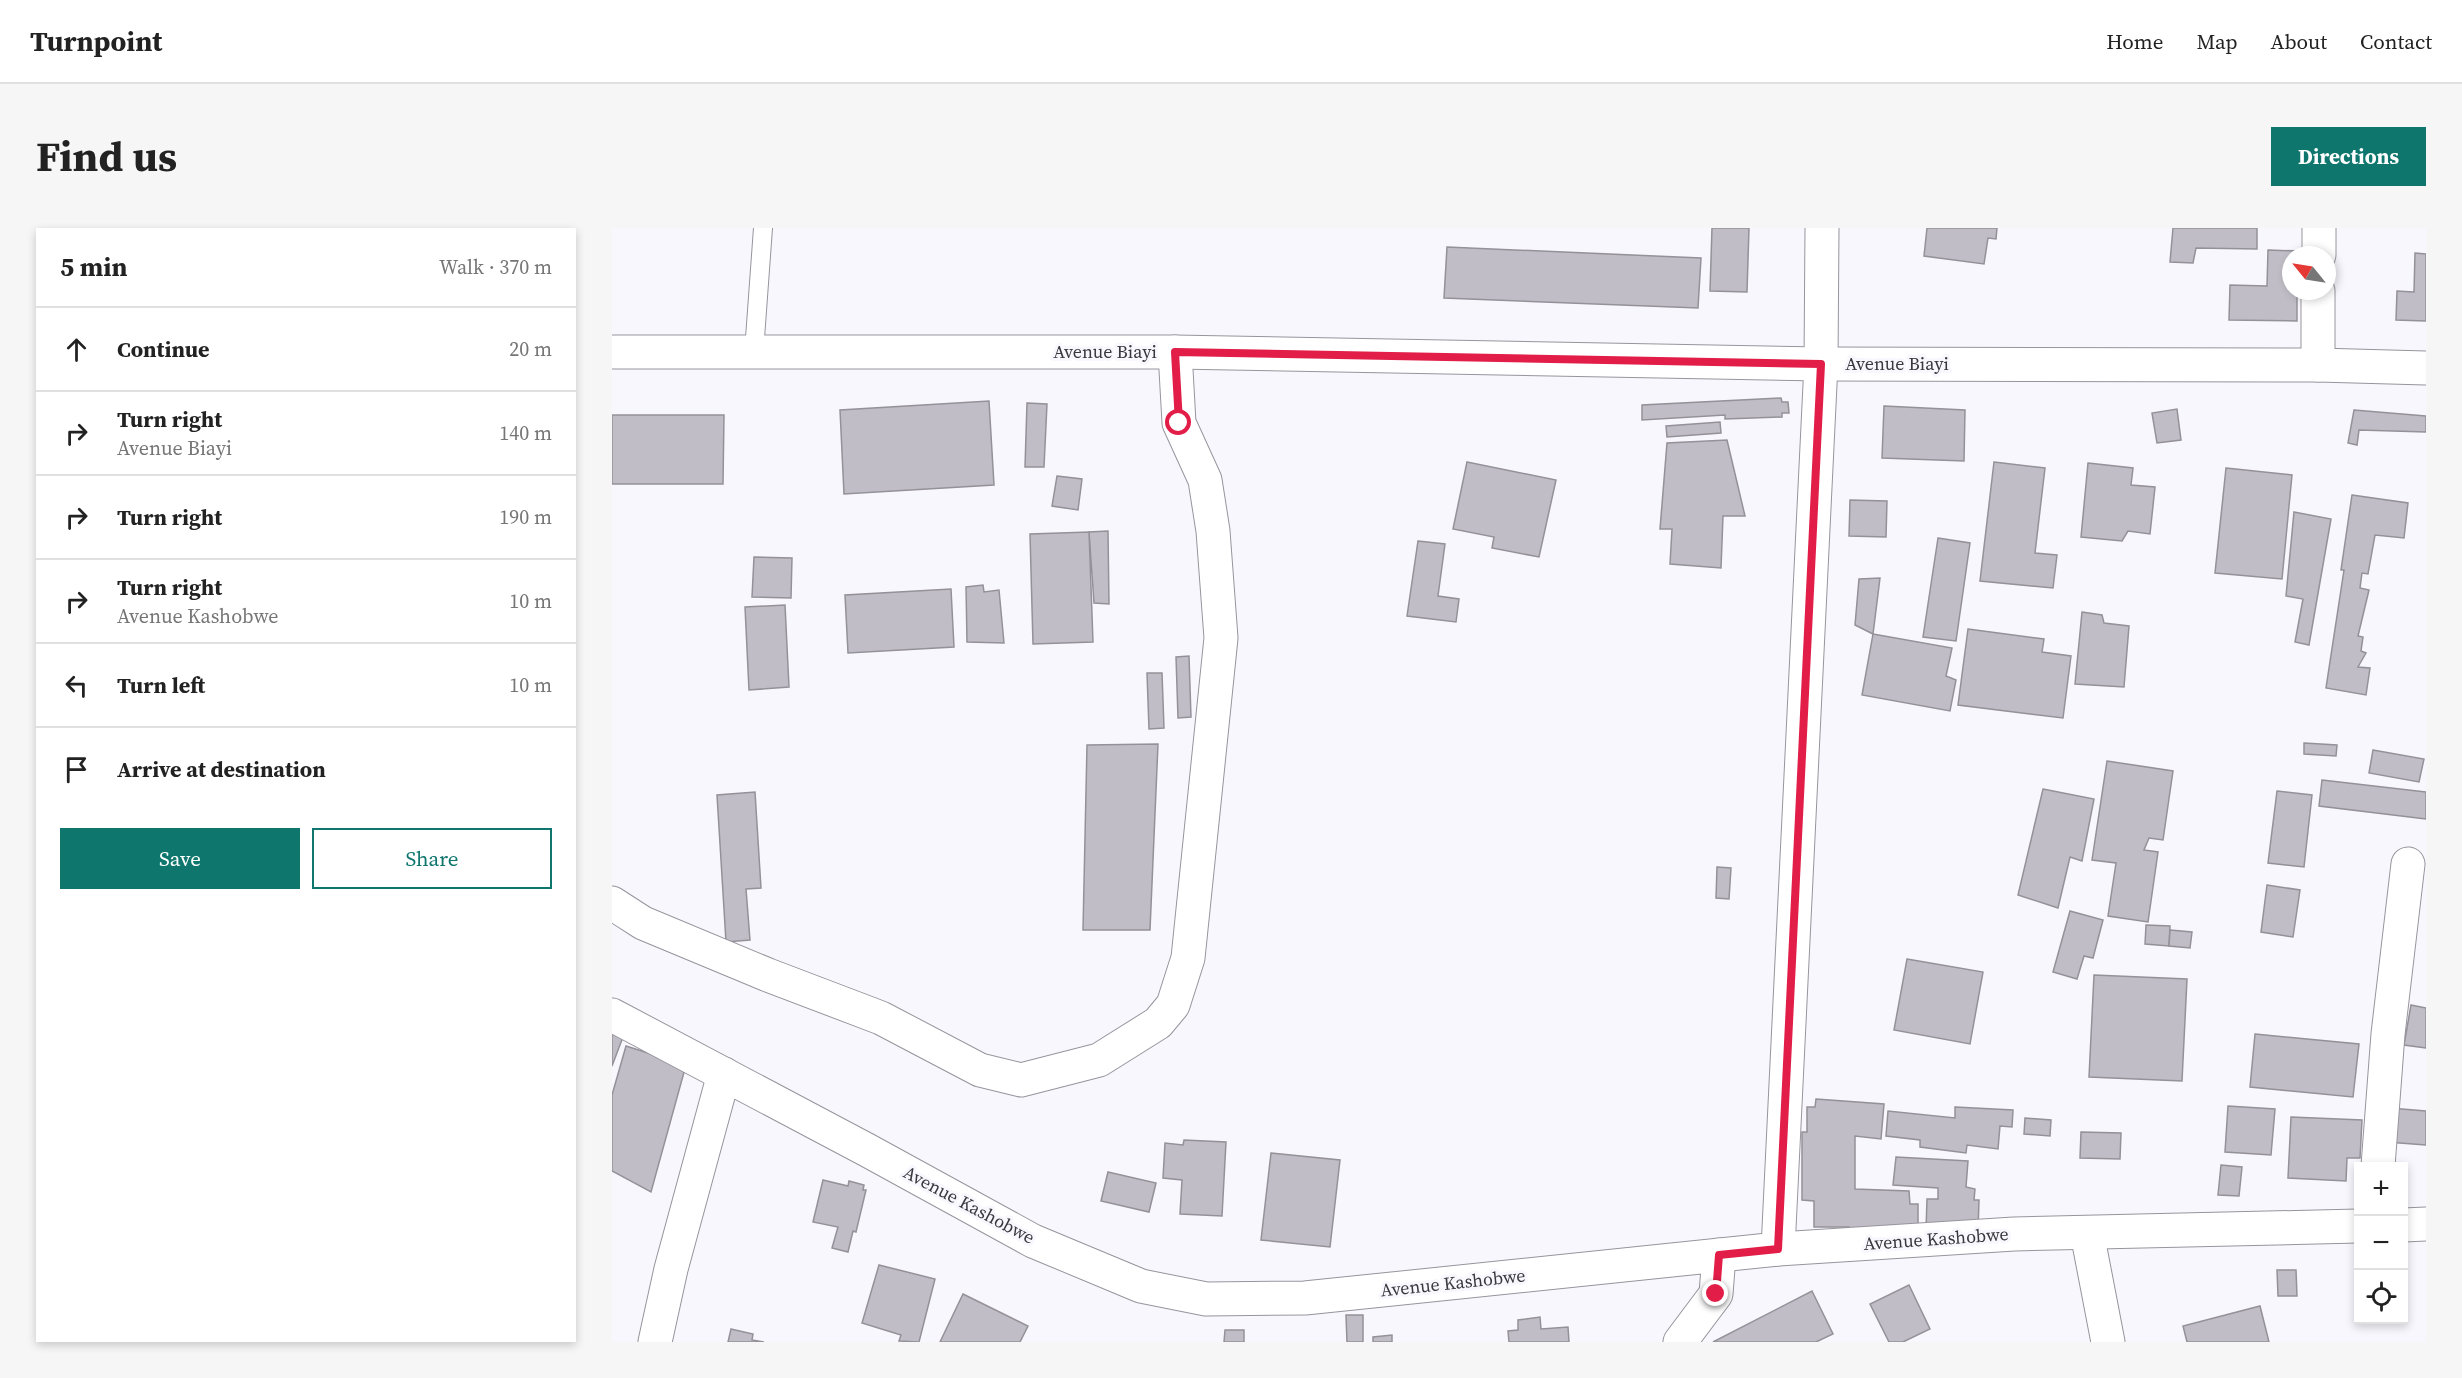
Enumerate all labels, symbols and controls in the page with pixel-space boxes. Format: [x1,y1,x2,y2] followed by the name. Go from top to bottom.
[30,22,162,60] text: Turnpoint
[2106,27,2164,56] text: Home
[2197,27,2238,56] text: Map
[2271,27,2327,56] text: About
[2360,27,2432,56] text: Contact
[36,127,177,185] text: Find us
[2271,127,2426,186] button: Directions
[2282,246,2336,300] north arrow
[60,249,127,285] text: 5 min
[439,253,552,281] text: Walk · 370 m
[60,333,93,366] icon: ahead
[117,334,210,364] text: Continue
[509,335,552,363] text: 20 m
[1053,339,1157,364] street label: Avenue Biayi
[1845,351,1949,376] street label: Avenue Biayi
[117,404,222,434] text: Turn right
[1165,409,1191,435] route start
[60,417,93,450] icon: right
[499,419,552,447] text: 140 m
[117,434,232,462] text: Avenue Biayi
[60,501,93,534] icon: right
[117,502,222,532] text: Turn right
[499,503,552,531] text: 190 m
[117,572,222,602] text: Turn right
[60,585,93,618] icon: right
[509,587,552,615] text: 10 m
[117,602,279,630] text: Avenue Kashobwe
[60,669,93,702] icon: left
[117,670,205,700] text: Turn left
[509,671,552,699] text: 10 m
[60,753,93,786] icon: arrive
[117,754,326,784] text: Arrive at destination
[60,828,300,889] button: Save
[312,828,552,889] button: Share
[899,1159,1039,1250] street label: Avenue Kashobwe
[2354,1162,2408,1324] map controls
[2354,1162,2408,1216] button: +
[2354,1216,2408,1270] button: −
[1863,1221,2009,1256] street label: Avenue Kashobwe
[1379,1262,1527,1303] street label: Avenue Kashobwe
[2354,1270,2408,1324] button: locate
[1702,1280,1728,1306] route end

